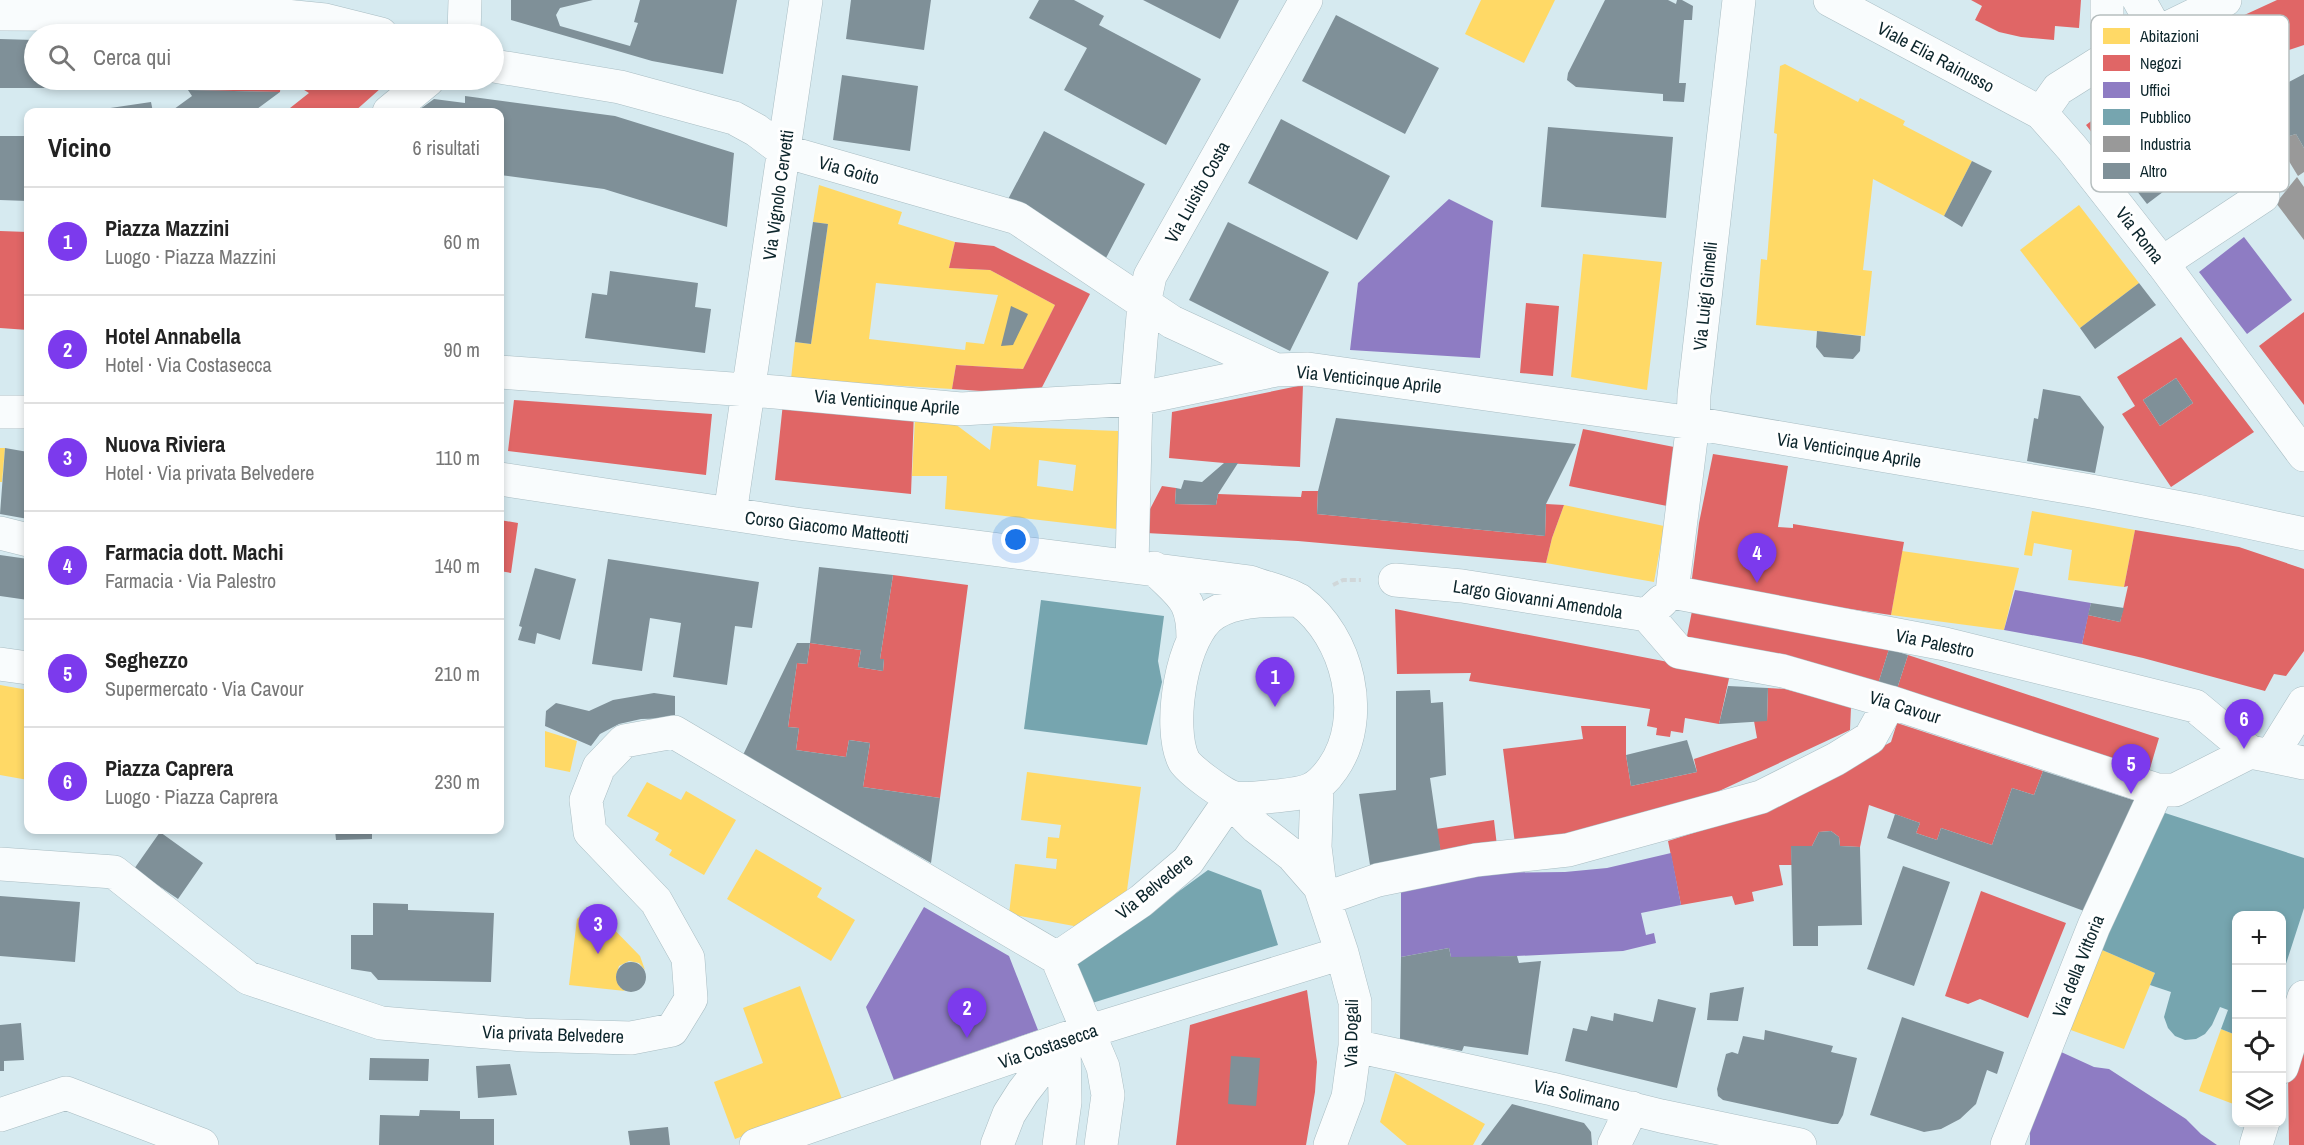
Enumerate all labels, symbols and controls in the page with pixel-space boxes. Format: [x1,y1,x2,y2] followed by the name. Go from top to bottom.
[2091,15,2289,192] legend
[1873,16,1999,98] street label: Viale Elia Rainusso
[24,24,504,90] search box
[2139,25,2199,47] text: Abitazioni
[45,41,78,74] icon: search
[93,42,171,72] text: Cerca qui
[2140,52,2182,74] text: Negozi
[2140,79,2170,101] text: Uffici
[2140,106,2191,128] text: Pubblico
[756,128,800,262] street label: Via Vignolo Cervetti
[48,130,112,165] text: Vicino
[2140,133,2192,155] text: Industria
[413,134,480,161] text: 6 risultati
[1159,137,1235,247] street label: Via Luisito Costa
[816,149,882,191] street label: Via Goito
[2139,160,2167,182] text: Altro
[2110,202,2170,268] street label: Via Roma
[105,213,229,243] text: Piazza Mazzini
[63,228,72,255] text: 1
[444,228,480,255] text: 60 m
[1687,240,1723,352] street label: Via Luigi Gimelli
[105,243,276,270] text: Luogo · Piazza Mazzini
[105,321,241,351] text: Hotel Annabella
[63,336,72,363] text: 2
[444,336,480,363] text: 90 m
[105,351,272,378] text: Hotel · Via Costasecca
[1295,359,1443,399] street label: Via Venticinque Aprile
[813,383,961,421] street label: Via Venticinque Aprile
[1775,426,1923,474] street label: Via Venticinque Aprile
[105,429,225,459] text: Nuova Riviera
[63,444,72,471] text: 3
[436,444,480,471] text: 110 m
[105,459,314,486] text: Hotel · Via privata Belvedere
[744,505,910,549] street label: Corso Giacomo Matteotti
[1001,525,1030,554] your location
[1738,534,1776,583] pin: 4
[105,537,284,567] text: Farmacia dott. Machi
[63,552,72,579] text: 4
[434,552,480,579] text: 140 m
[105,567,276,594] text: Farmacia · Via Palestro
[1451,573,1625,625] street label: Largo Giovanni Amendola
[1893,622,1977,664] street label: Via Palestro
[105,645,188,675] text: Seghezzo
[1256,658,1294,707] pin: 1
[63,660,72,687] text: 5
[434,660,480,687] text: 210 m
[105,675,303,702] text: Supermercato · Via Cavour
[1866,684,1944,730] street label: Via Cavour
[2224,700,2264,749] pin: 6
[2112,744,2150,794] pin: 5
[105,753,233,783] text: Piazza Caprera
[63,768,72,795] text: 6
[434,768,480,795] text: 230 m
[105,783,278,810] text: Luogo · Piazza Caprera
[1110,847,1198,925] street label: Via Belvedere
[578,904,618,954] pin: 3
[2046,911,2110,1021] street label: Via della Vittoria
[2232,911,2286,1127] map controls
[2232,911,2286,965] button: +
[2232,965,2286,1019] button: −
[948,988,986,1038] pin: 2
[1338,998,1364,1068] street label: Via Dogali
[995,1017,1101,1075] street label: Via Costasecca
[482,1019,624,1049] street label: Via privata Belvedere
[2232,1019,2286,1073] button: locate
[1531,1073,1623,1117] street label: Via Solimano
[2232,1073,2286,1127] button: layers

